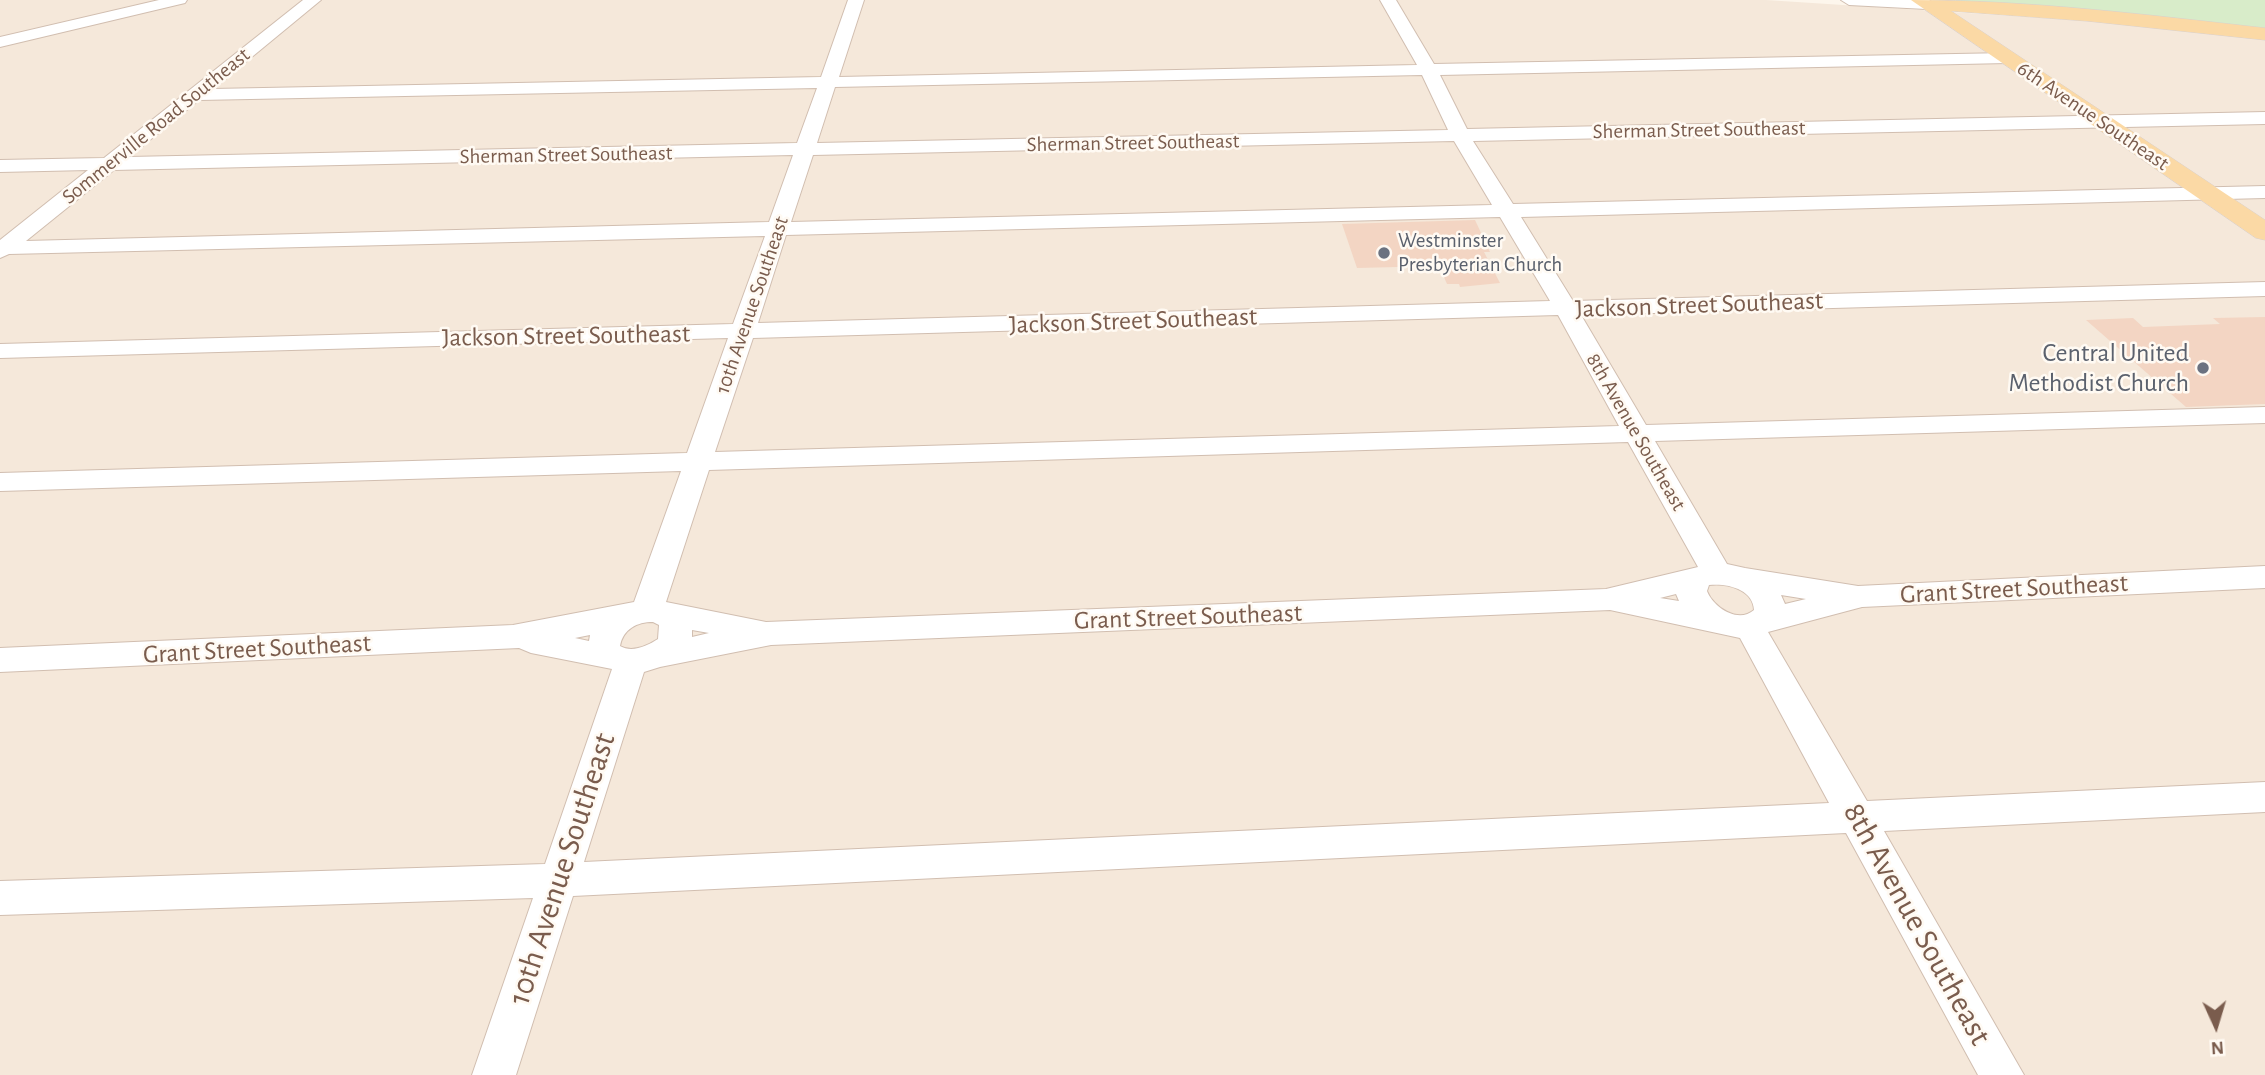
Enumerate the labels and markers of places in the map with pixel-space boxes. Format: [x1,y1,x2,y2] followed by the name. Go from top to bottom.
[1398,228,1562,278] place label: Westminster Presbyterian Church
[1376,245,1392,261] marker: Westminster Presbyterian Church
[2009,337,2189,398] place label: Central United Methodist Church
[2195,360,2211,376] marker: Central United Methodist Church

